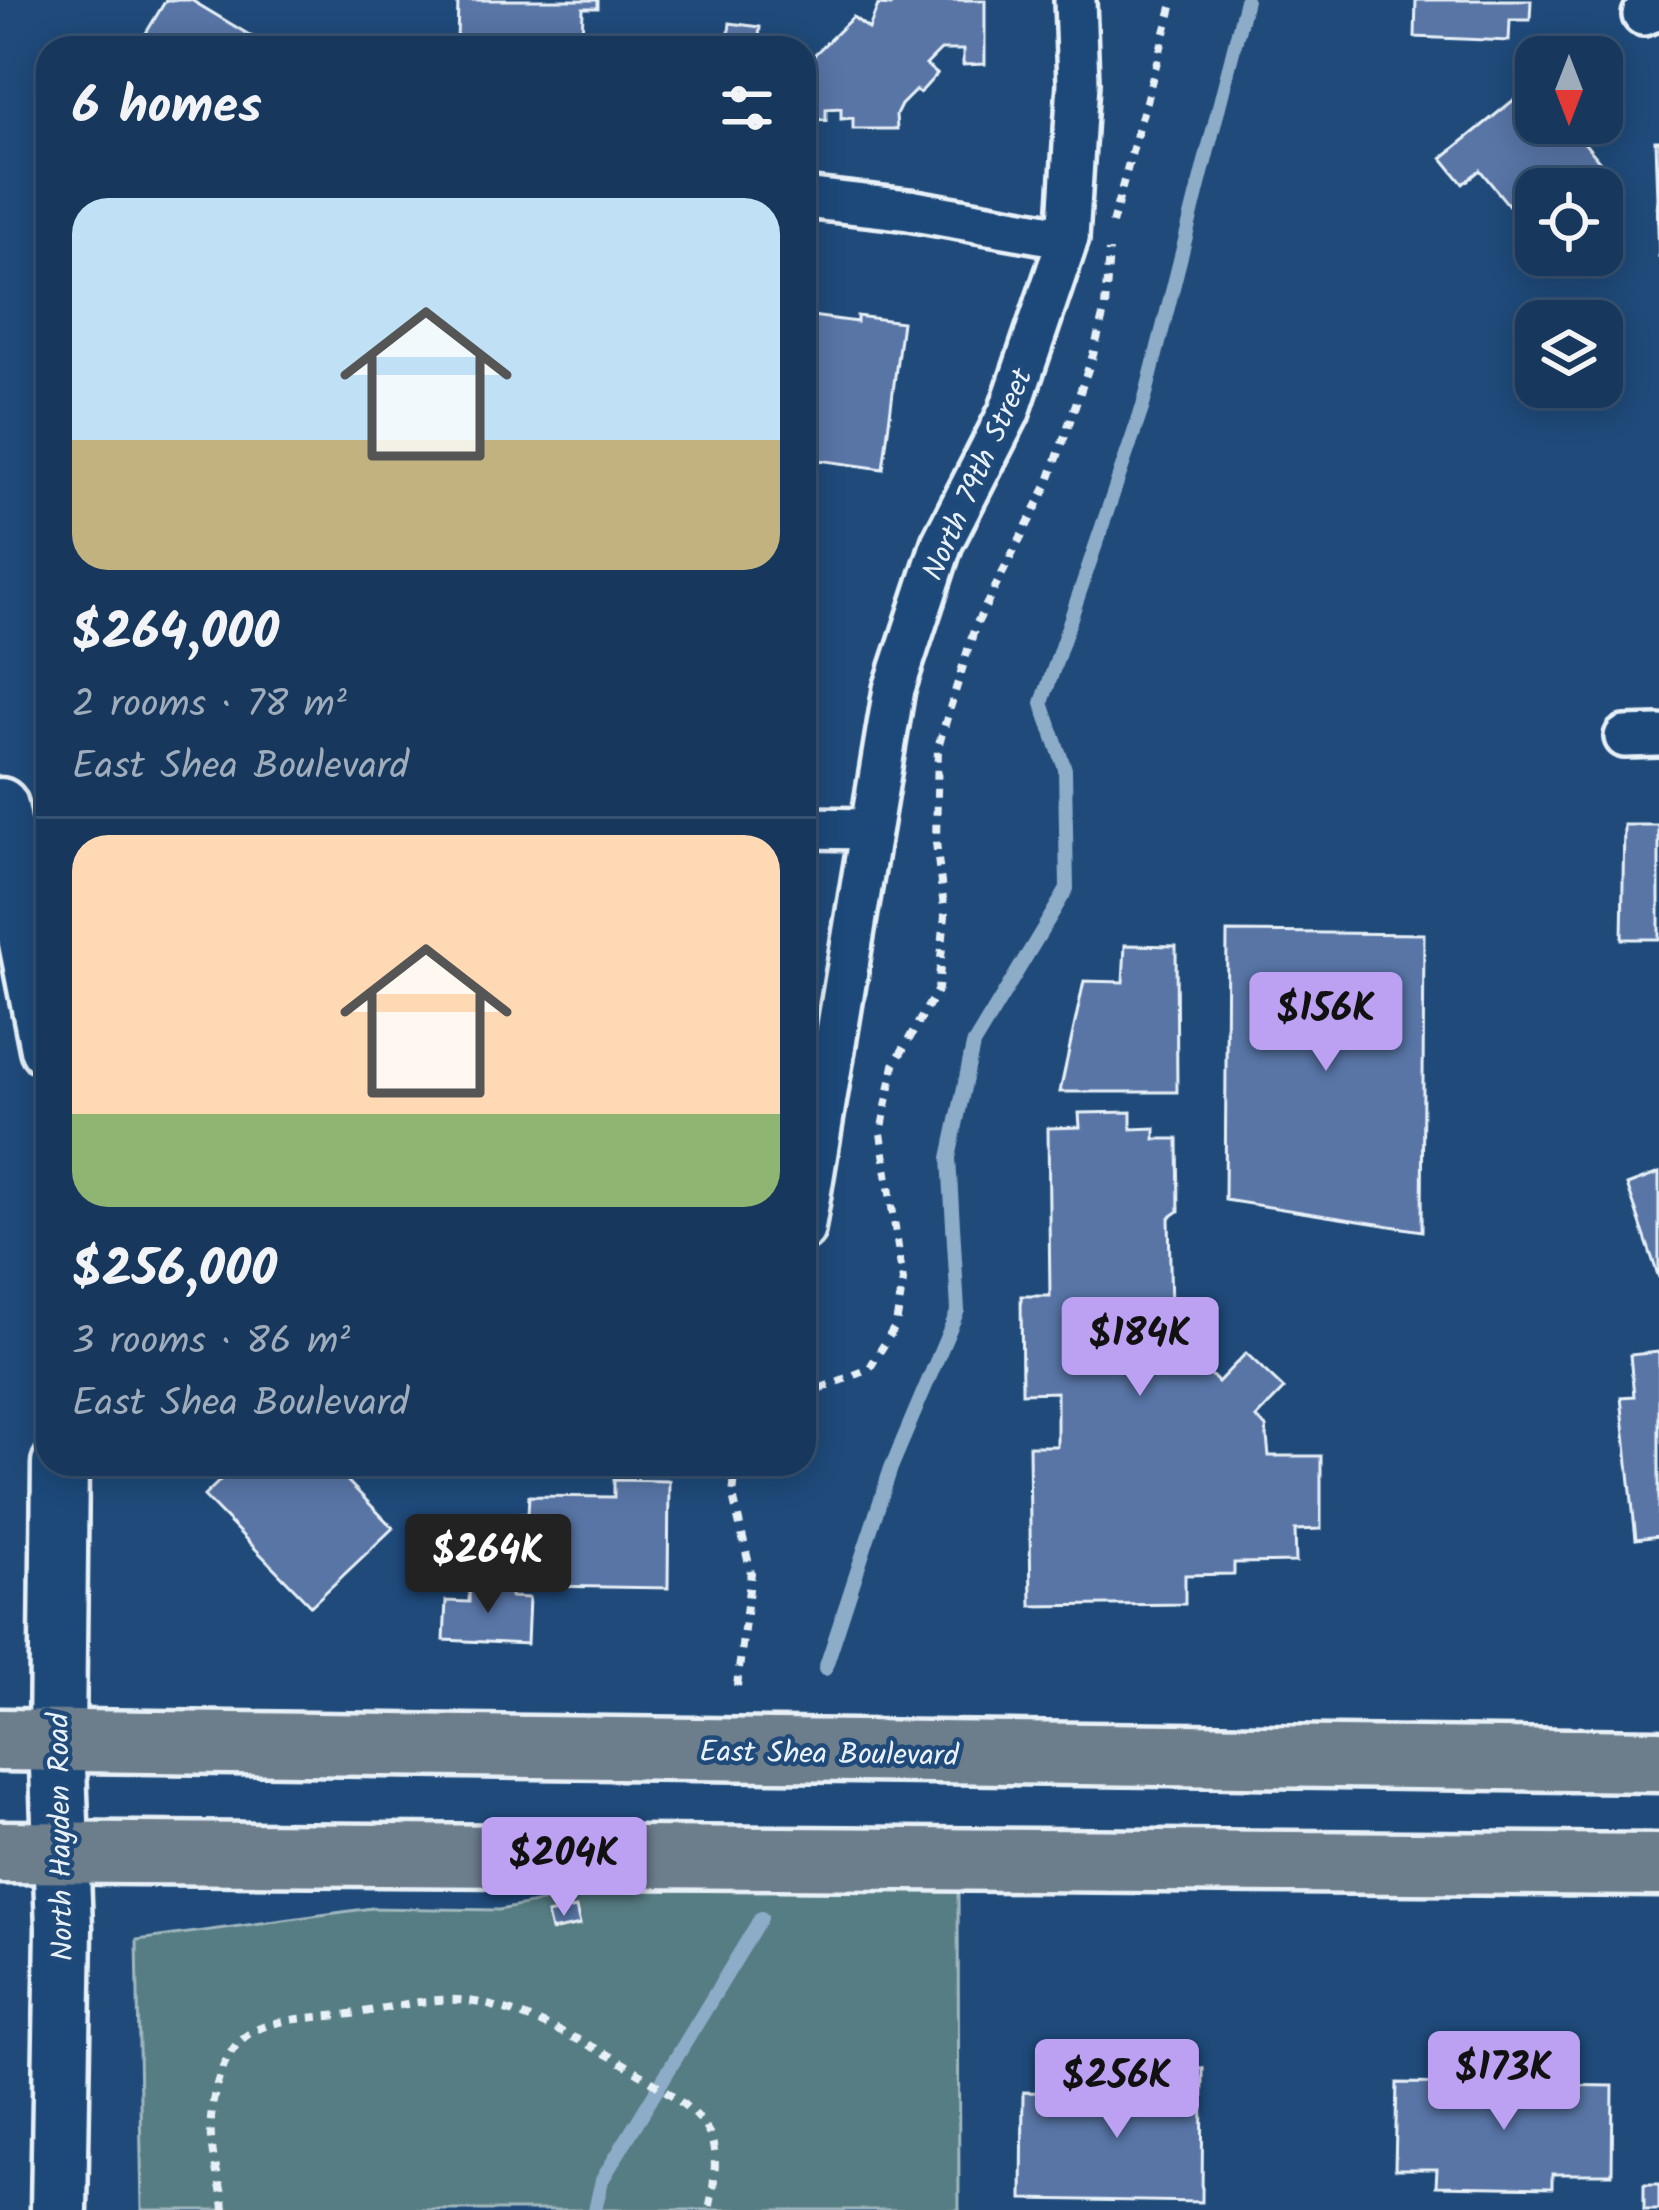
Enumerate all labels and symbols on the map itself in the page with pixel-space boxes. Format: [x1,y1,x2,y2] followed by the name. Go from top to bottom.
[1515,36,1623,144] north arrow
[911,361,1047,589] street label: North 79th Street
[1242,972,1410,1074] pin: $156K
[1056,1297,1224,1399] pin: $184K
[404,1514,572,1616] pin: $264K
[36,1711,88,1962] street label: North Hayden Road
[699,1729,960,1781] street label: East Shea Boulevard
[480,1817,648,1919] pin: $204K
[1420,2031,1588,2133] pin: $173K
[1033,2039,1201,2141] pin: $256K

